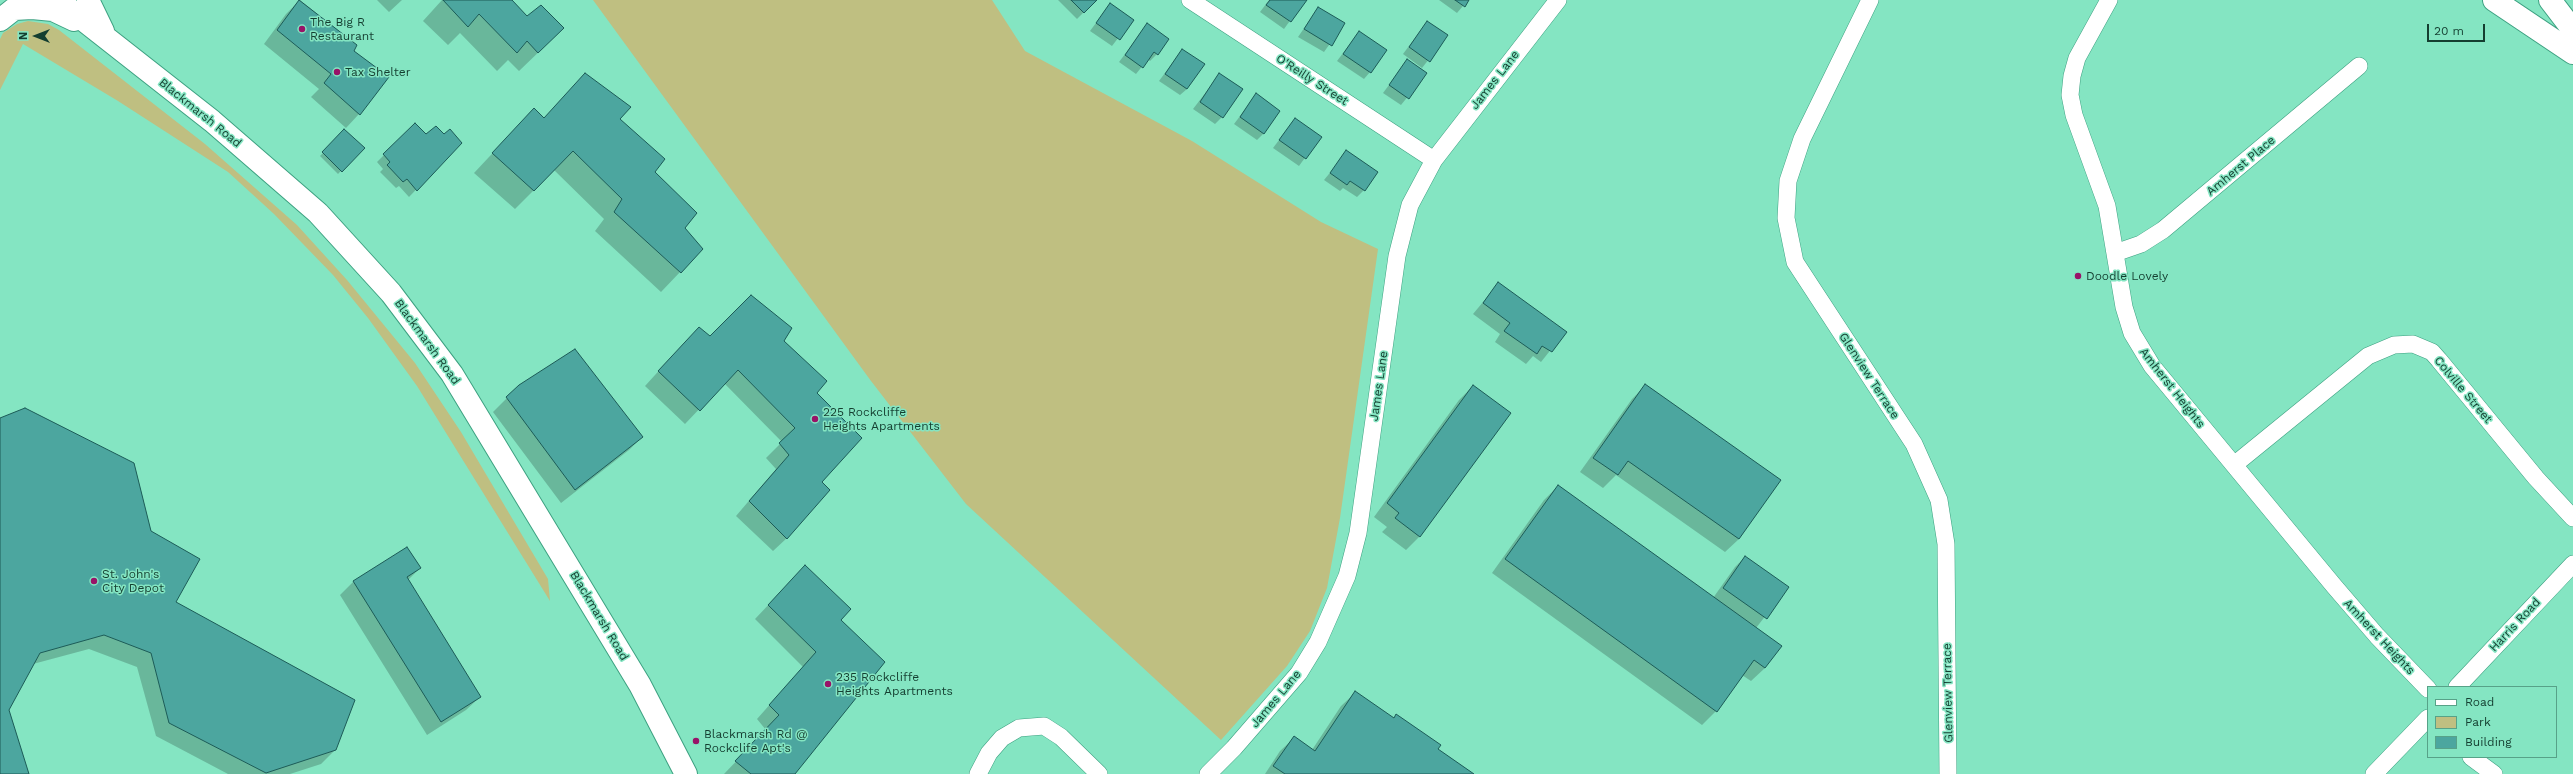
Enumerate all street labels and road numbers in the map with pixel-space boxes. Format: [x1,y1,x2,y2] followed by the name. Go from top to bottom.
[1468,48,1522,112] street label: James Lane
[1273,51,1351,109] street label: O'Reilly Street
[156,75,244,151] street label: Blackmarsh Road
[2204,133,2278,199] street label: Amherst Place
[391,297,463,387] street label: Blackmarsh Road
[1836,330,1902,422] street label: Glenview Terrace
[2136,345,2208,431] street label: Amherst Heights
[1367,350,1391,422] street label: James Lane
[2431,354,2495,426] street label: Colville Street
[567,569,631,663] street label: Blackmarsh Road
[2486,595,2544,655] street label: Harris Road
[2340,596,2418,678] street label: Amherst Heights
[1940,643,1956,743] street label: Glenview Terrace
[1248,667,1304,731] street label: James Lane

